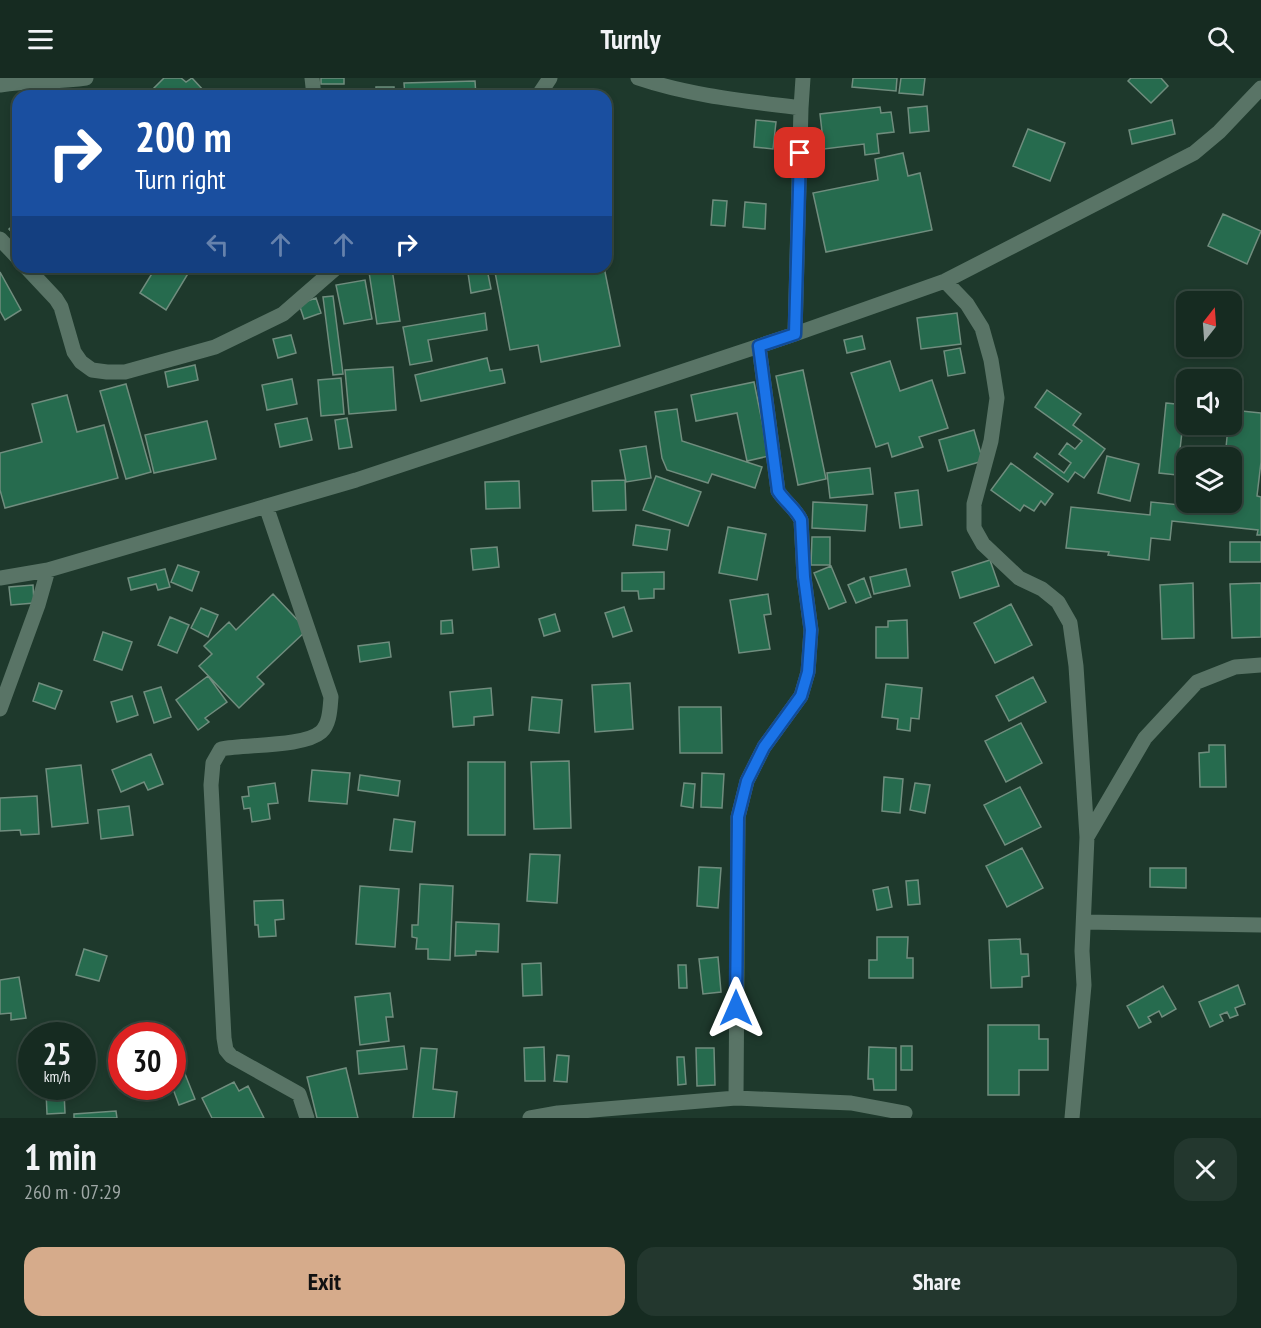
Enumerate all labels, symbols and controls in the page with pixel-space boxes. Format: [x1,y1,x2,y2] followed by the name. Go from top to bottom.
[601,22,660,56] text: Turnly
[24,23,57,56] icon: menu
[1204,23,1237,56] icon: search
[135,109,232,164] text: 200 m
[36,114,114,192] icon: right
[774,127,825,178] pin
[783,136,816,169] icon: arrive
[135,162,226,196] text: Turn right
[201,228,234,261] icon: left
[264,228,297,261] icon: ahead
[327,228,360,261] icon: ahead
[390,228,423,261] icon: right
[1176,291,1242,357] north arrow
[1176,291,1242,513] map controls
[1176,369,1242,435] button: sound
[1176,447,1242,513] button: layers
[704,976,768,1040] position arrow
[108,1022,186,1100] speed limit sign: 30
[43,1034,71,1073] text: 25
[44,1067,70,1086] text: km/h
[24,1133,97,1180] text: 1 min
[1174,1138,1237,1201] button: close
[24,1179,121,1205] text: 260 m · 07:29
[24,1247,625,1316] button: Exit
[637,1247,1237,1316] button: Share

